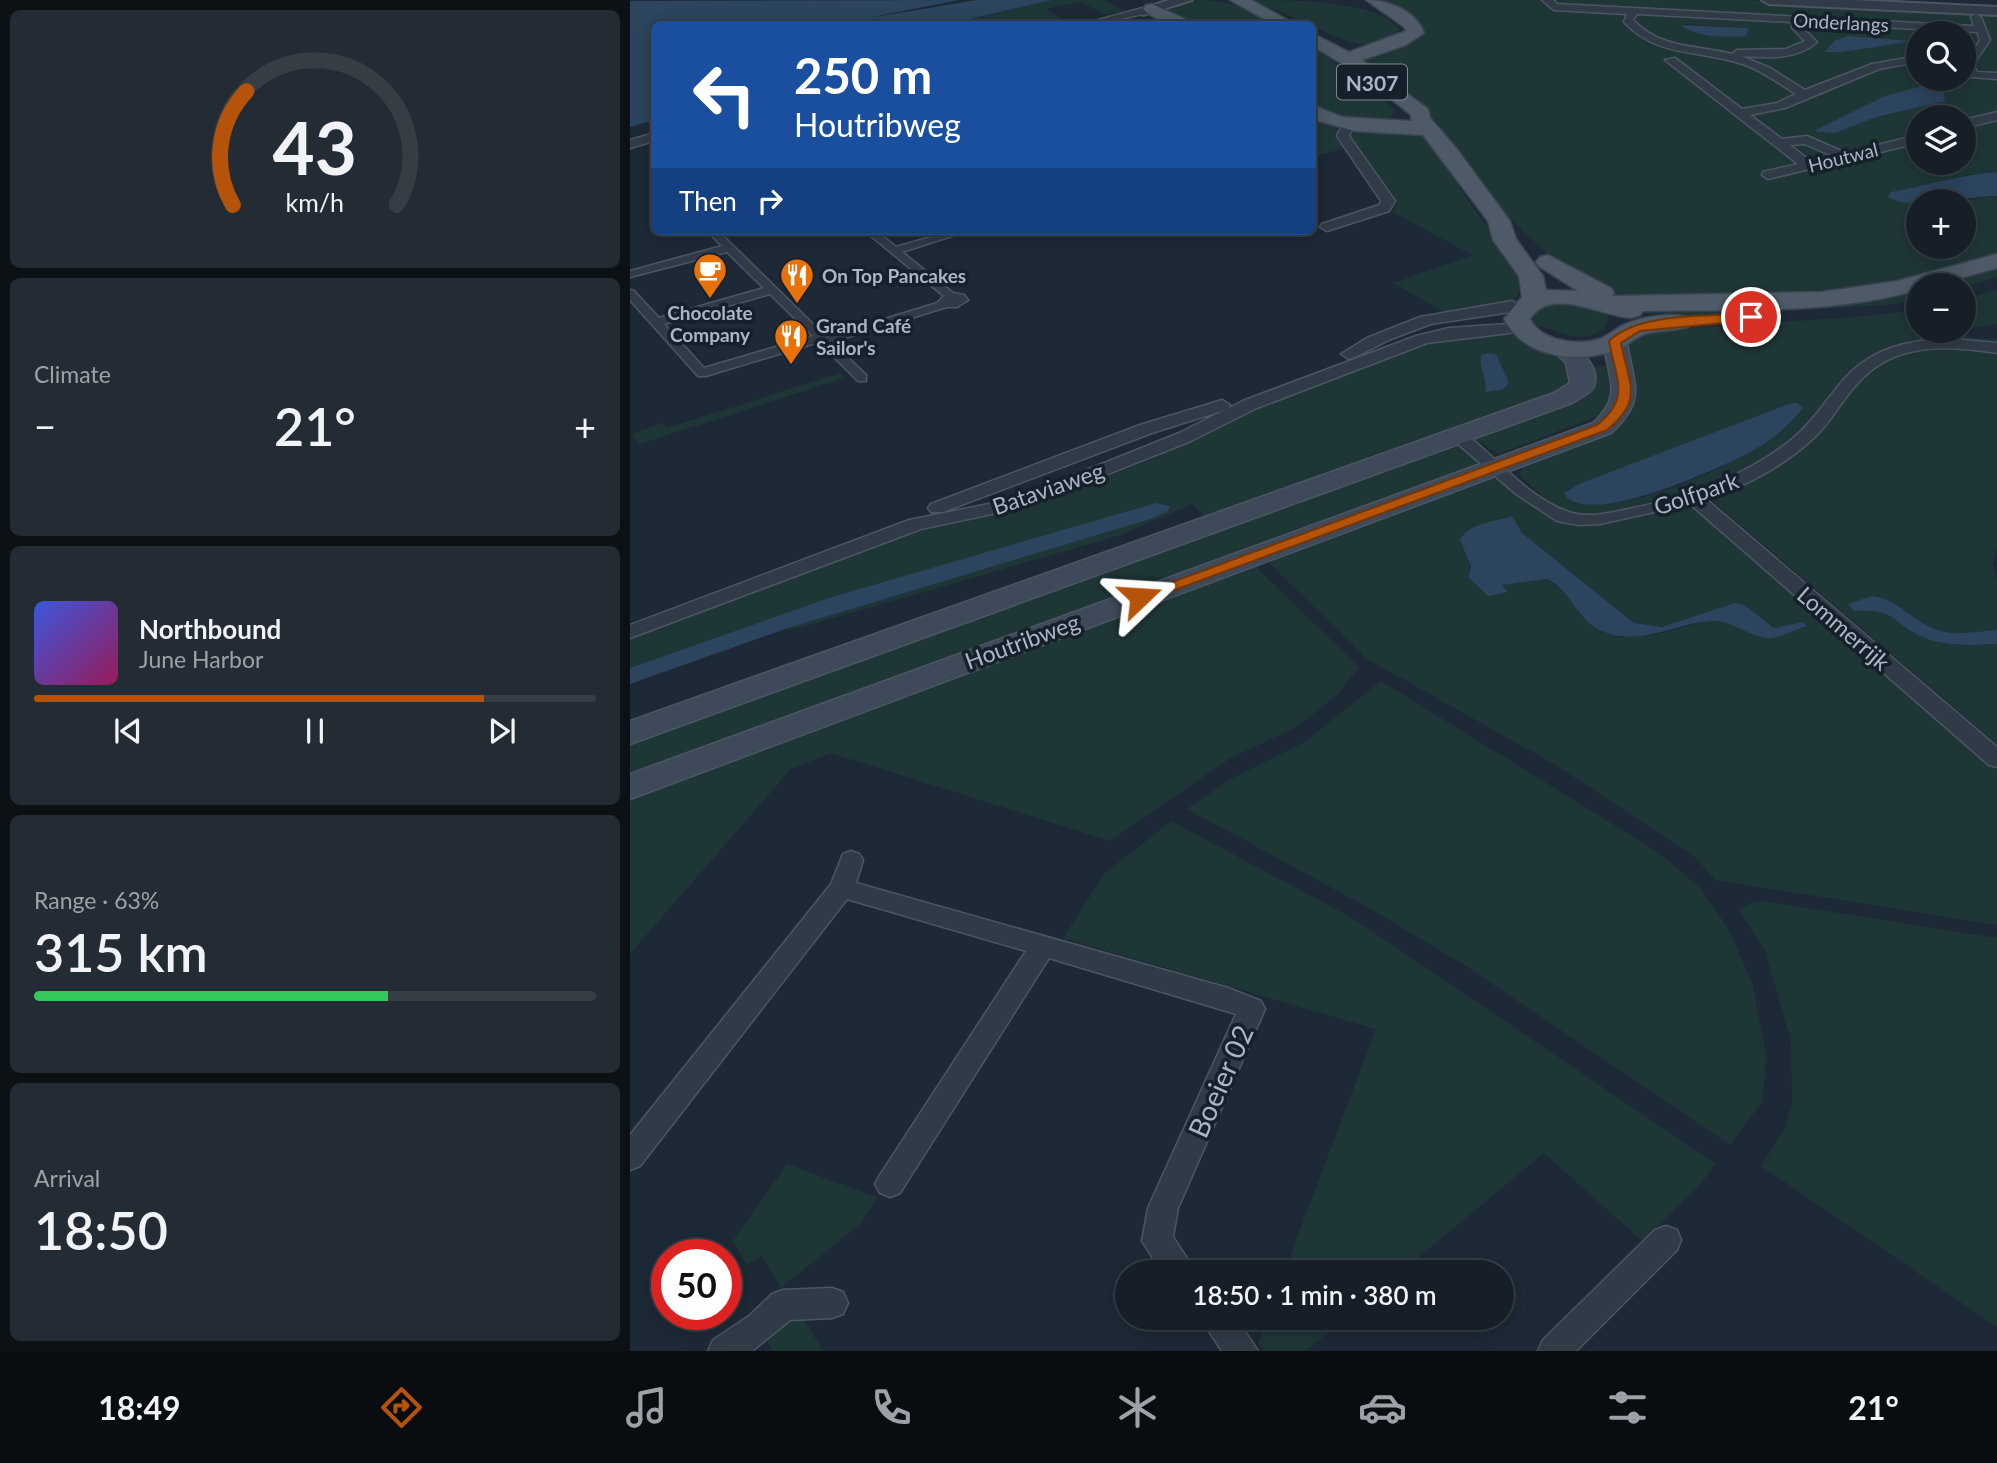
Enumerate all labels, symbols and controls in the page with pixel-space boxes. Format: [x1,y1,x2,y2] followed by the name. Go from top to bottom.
[1793,8,1889,36] street label: Onderlangs
[1906,21,1976,343] map controls
[1906,21,1976,91] button: search
[794,46,932,104] text: 250 m
[679,49,770,140] icon: left
[1337,64,1407,100] road number: N307
[273,103,357,191] text: 43
[794,105,961,144] text: Houtribweg
[1906,105,1976,175] button: layers
[1806,137,1880,177] street label: Houtwal
[751,182,789,220] icon: right
[679,185,737,217] text: Then
[286,187,344,217] text: km/h
[1906,189,1976,259] button: +
[691,251,729,300] cafe icon: Chocolate Company
[778,256,816,305] restaurant icon: On Top Pancakes
[822,264,966,287] place label: On Top Pancakes
[1906,273,1976,343] button: −
[1721,287,1781,347] pin
[1732,298,1770,336] icon: arrive
[667,301,753,346] place label: Chocolate Company
[816,314,911,359] place label: Grand Café Sailor's
[772,317,810,366] restaurant icon: Grand Café Sailor's
[34,360,111,388] text: Climate
[274,395,356,457] text: 21°
[34,403,56,449] text: −
[574,403,596,449] text: +
[989,456,1108,520] street label: Bataviaweg
[1650,465,1742,520] street label: Golfpark
[1103,560,1177,634] position arrow
[1792,580,1896,676] street label: Lommerrijk
[961,607,1083,675] street label: Houtribweg
[139,613,281,645] text: Northbound
[139,645,263,673] text: June Harbor
[109,712,147,750] icon: previous
[296,712,334,750] icon: pause
[483,712,521,750] icon: next
[34,886,159,914] text: Range · 63%
[34,921,208,983] text: 315 km
[1180,1020,1260,1142] street label: Boeier 02
[34,1164,100,1192] text: Arrival
[34,1199,168,1261] text: 18:50
[651,1239,742,1330] speed limit sign: 50
[1192,1279,1437,1311] text: 18:50 · 1 min · 380 m
[377,1383,426,1432] icon: directions
[622,1383,671,1432] icon: music
[867,1383,916,1432] icon: phone
[1113,1383,1162,1432] icon: climate
[1358,1383,1407,1432] icon: car
[1603,1383,1652,1432] icon: filters
[98,1388,181,1427] text: 18:49
[1848,1388,1899,1427] text: 21°

